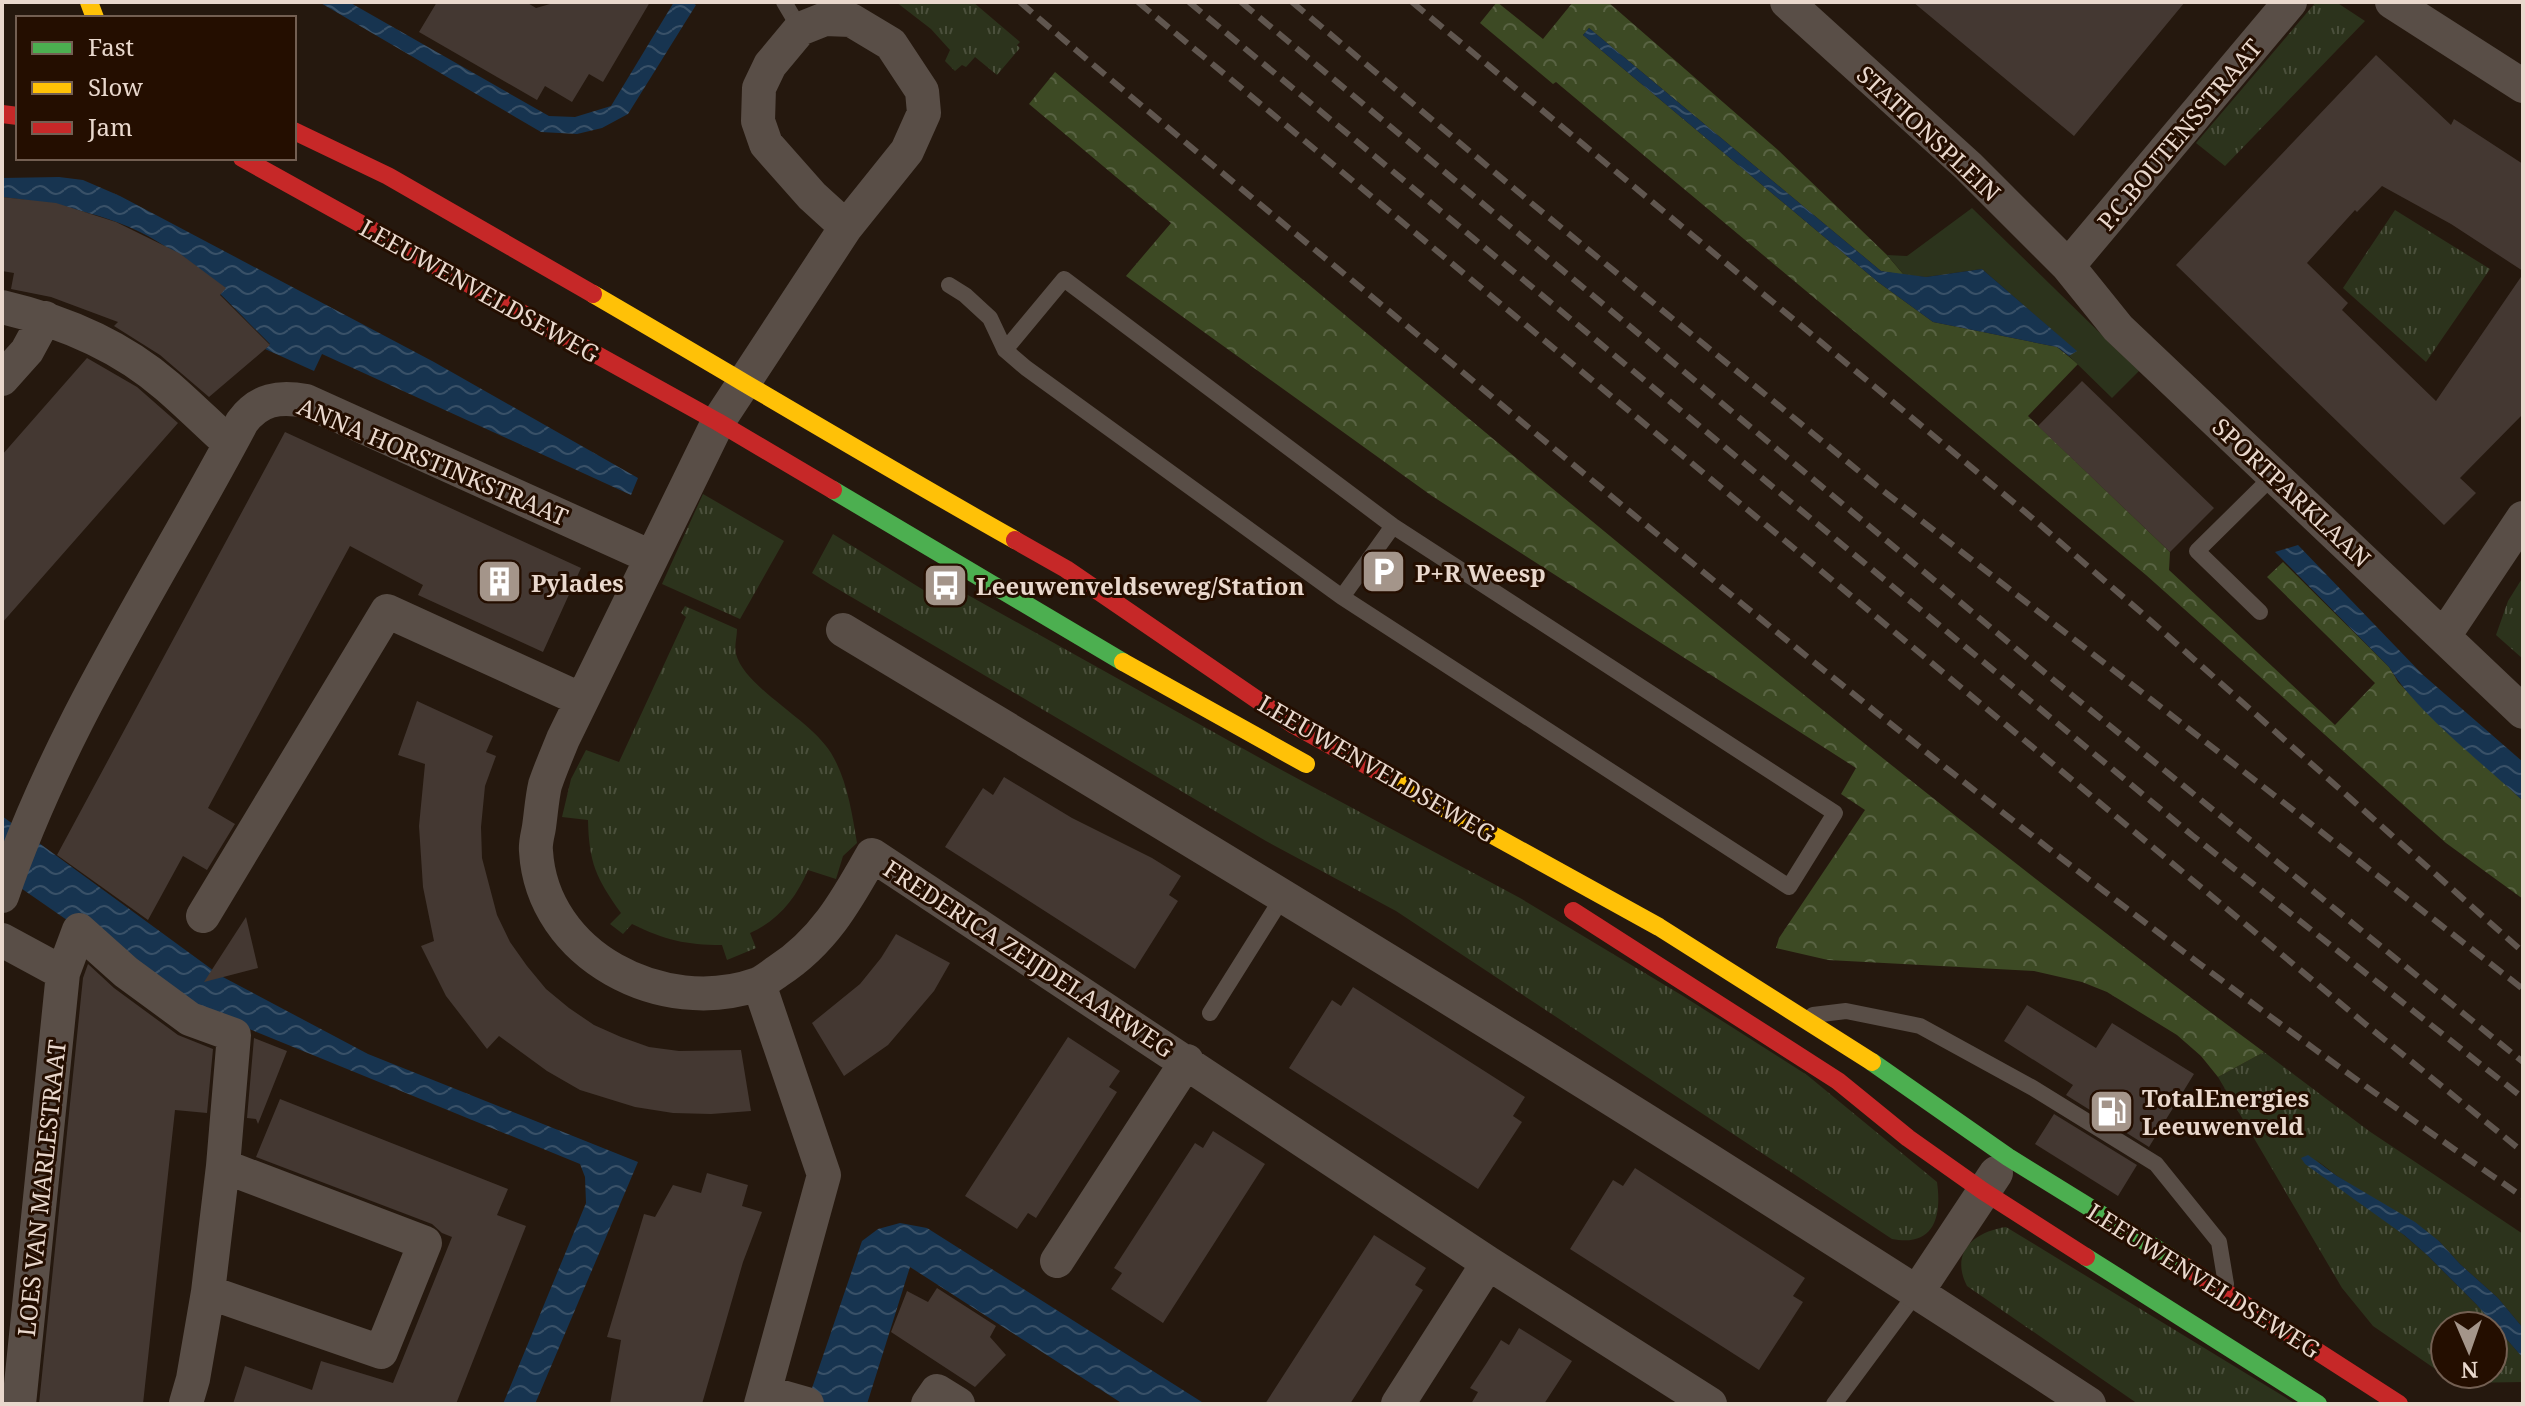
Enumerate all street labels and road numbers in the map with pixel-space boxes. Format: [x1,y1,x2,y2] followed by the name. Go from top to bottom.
[2089,31,2269,236] street label: P.C.BOUTENSSTRAAT
[1850,58,2008,208] street label: STATIONSPLEIN
[354,210,606,370] street label: LEEUWENVELDSEWEG
[293,389,573,533] street label: ANNA HORSTINKSTRAAT
[2206,410,2378,574] street label: SPORTPARKLAAN
[1252,687,1502,849] street label: LEEUWENVELDSEWEG
[878,852,1180,1064] street label: FREDERICA ZEIJDELAARWEG
[9,1038,73,1338] street label: LOES VAN MARLESTRAAT
[2081,1195,2327,1365] street label: LEEUWENVELDSEWEG

